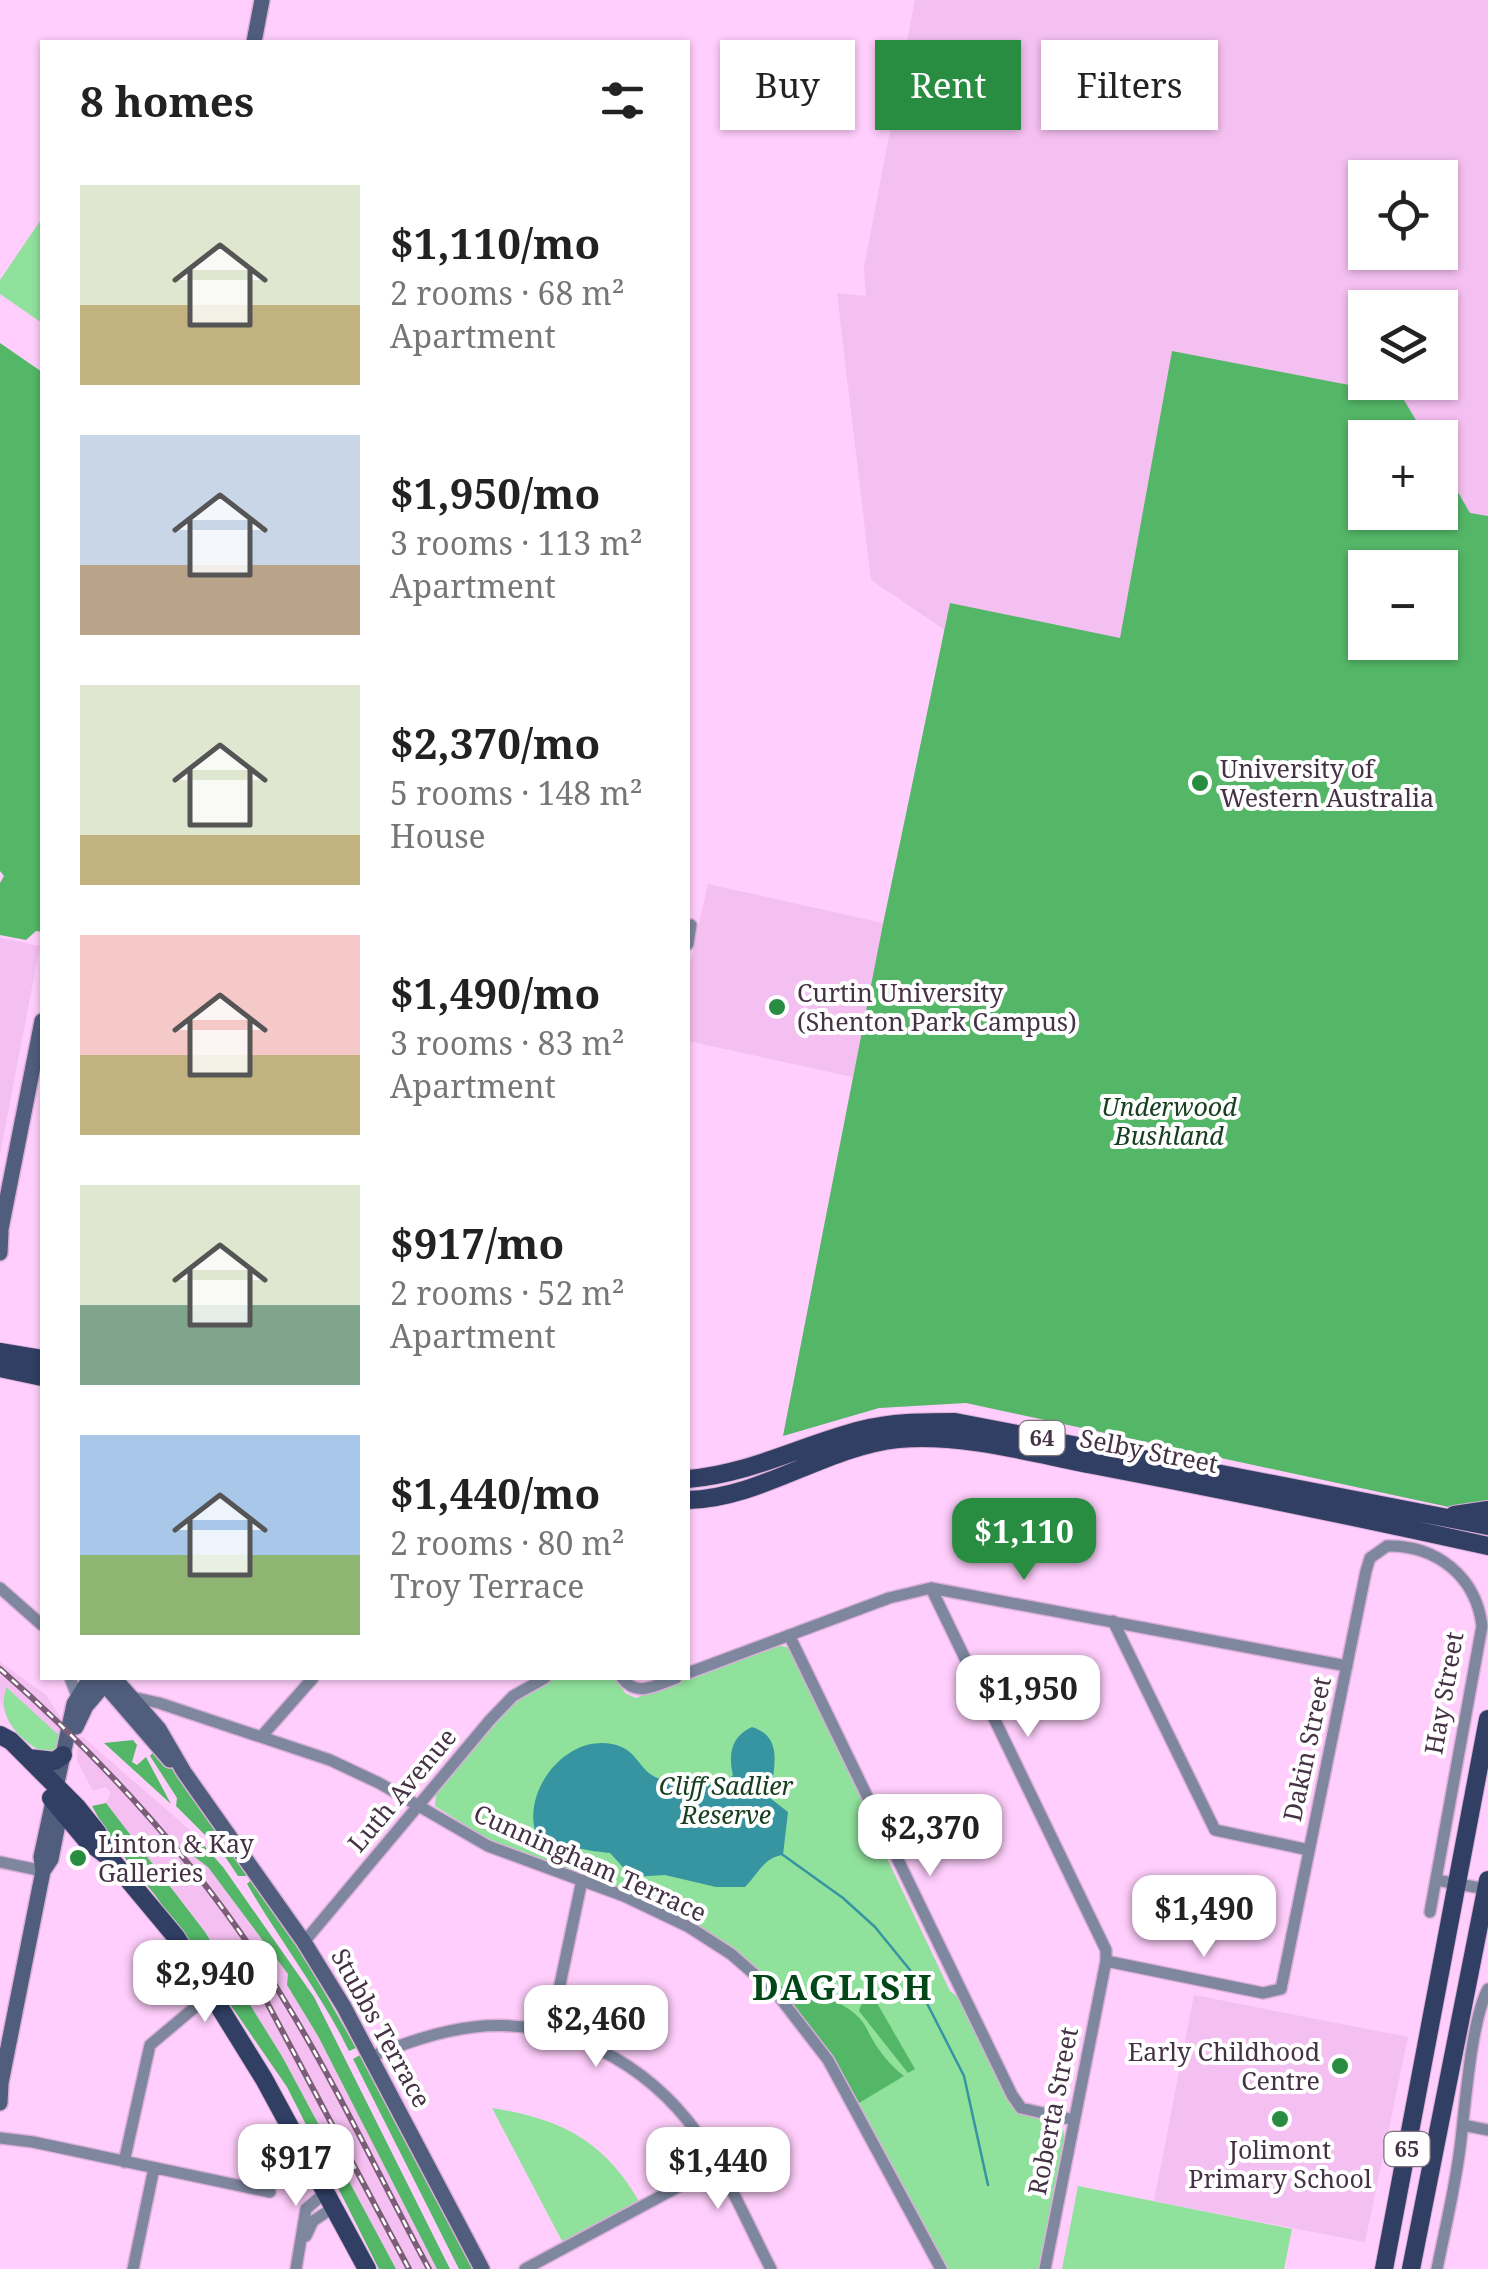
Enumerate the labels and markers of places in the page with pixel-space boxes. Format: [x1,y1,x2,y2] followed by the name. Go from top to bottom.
[1220,751,1434,814] place label: University of Western Australia
[1189,772,1211,794] marker: University of Western Australia
[797,975,1077,1038] place label: Curtin University (Shenton Park Campus)
[766,996,788,1018] marker: Curtin University (Shenton Park Campus)
[943,1498,1105,1583] pin: $1,110
[947,1655,1109,1740] pin: $1,950
[849,1794,1011,1879] pin: $2,370
[98,1826,255,1889] place label: Linton & Kay Galleries
[67,1847,89,1869] marker: Linton & Kay Galleries
[1123,1875,1285,1960] pin: $1,490
[124,1940,286,2025] pin: $2,940
[515,1985,677,2070] pin: $2,460
[1128,2034,1320,2097] place label: Early Childhood Centre
[1329,2055,1351,2077] marker: Early Childhood Centre
[1269,2108,1291,2130] marker: Jolimont Primary School
[237,2124,355,2209] pin: $917
[637,2127,799,2212] pin: $1,440
[1188,2132,1372,2195] place label: Jolimont Primary School

